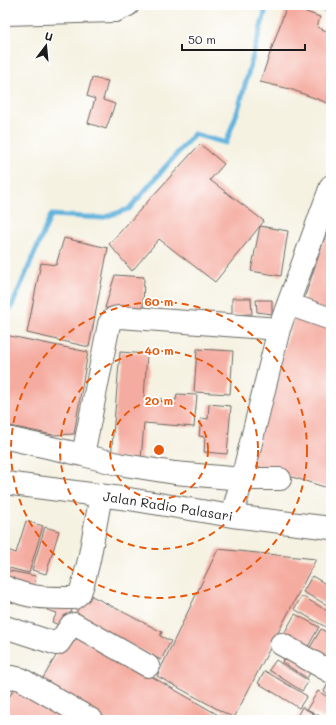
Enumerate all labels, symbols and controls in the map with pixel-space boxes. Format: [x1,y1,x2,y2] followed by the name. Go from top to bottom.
[26,26,66,66] north arrow
[182,26,305,52] scale bar
[43,28,55,44] text: U
[188,31,216,47] text: 50 m
[145,293,173,309] text: 60 m
[144,342,174,358] text: 40 m
[145,392,173,408] text: 20 m
[152,443,166,457] centre of rings
[102,487,234,524] street label: Jalan Radio Palasari

